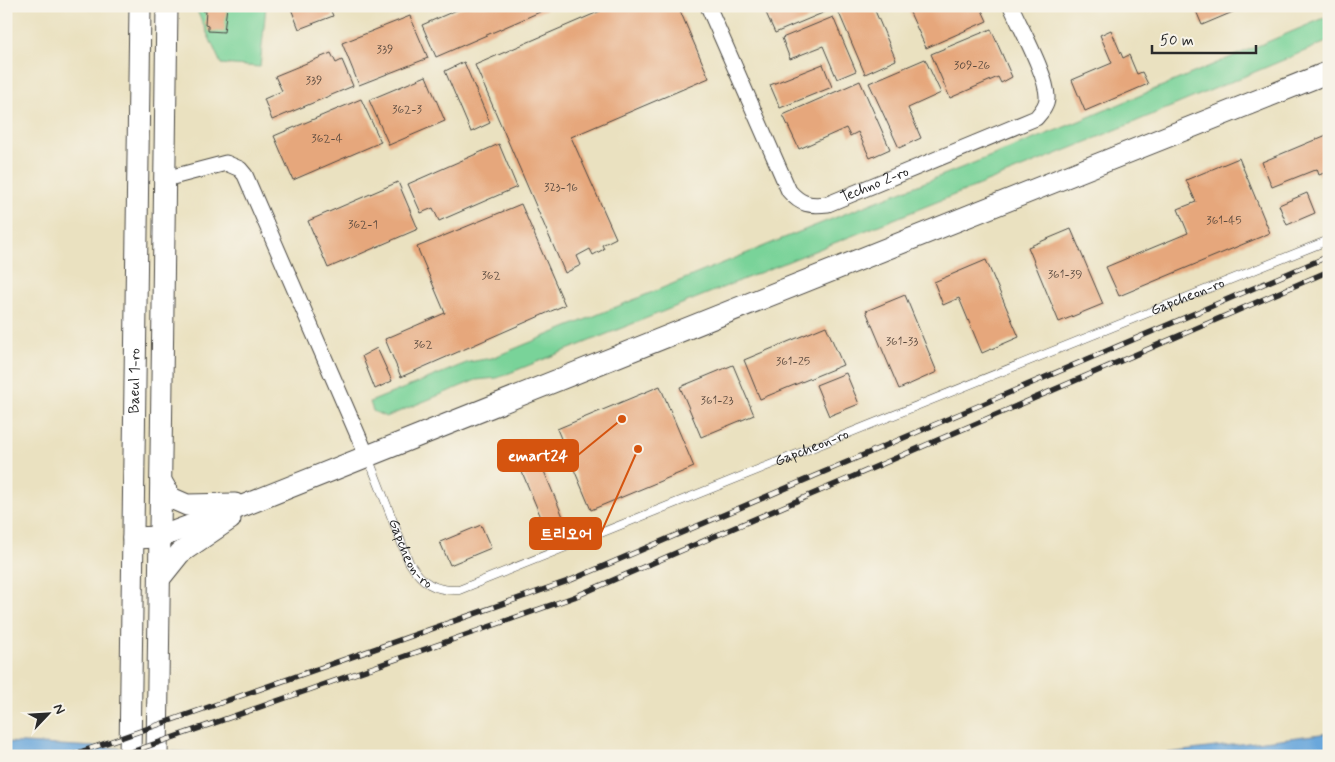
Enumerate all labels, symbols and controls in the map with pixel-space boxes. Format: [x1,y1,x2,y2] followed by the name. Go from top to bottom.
[1152,22,1256,54] scale bar
[1160,31,1194,51] text: 50 m
[377,42,393,58] house number: 339
[954,58,991,74] house number: 309-26
[306,73,322,89] house number: 339
[392,102,423,118] house number: 362-3
[311,131,343,147] house number: 362-4
[838,162,912,208] street label: Techno 2-ro
[544,180,578,196] house number: 323-16
[1206,213,1242,229] house number: 361-45
[348,217,378,233] house number: 362-1
[1048,267,1082,283] house number: 361-39
[481,268,501,284] house number: 362
[1148,273,1228,321] street label: Gapcheon-ro
[886,334,918,350] house number: 361-33
[413,337,433,353] house number: 362
[125,348,145,414] street label: Baeul 1-ro
[776,354,810,370] house number: 361-25
[700,393,734,409] house number: 361-23
[772,424,852,472] street label: Gapcheon-ro
[498,440,578,471] callout: emart24
[508,446,568,467] text: emart24
[383,516,437,594] street label: Gapcheon-ro
[530,518,601,549] callout: 트리오어
[540,524,592,545] text: 트리오어
[22,690,72,740] north arrow
[49,701,69,717] text: N

